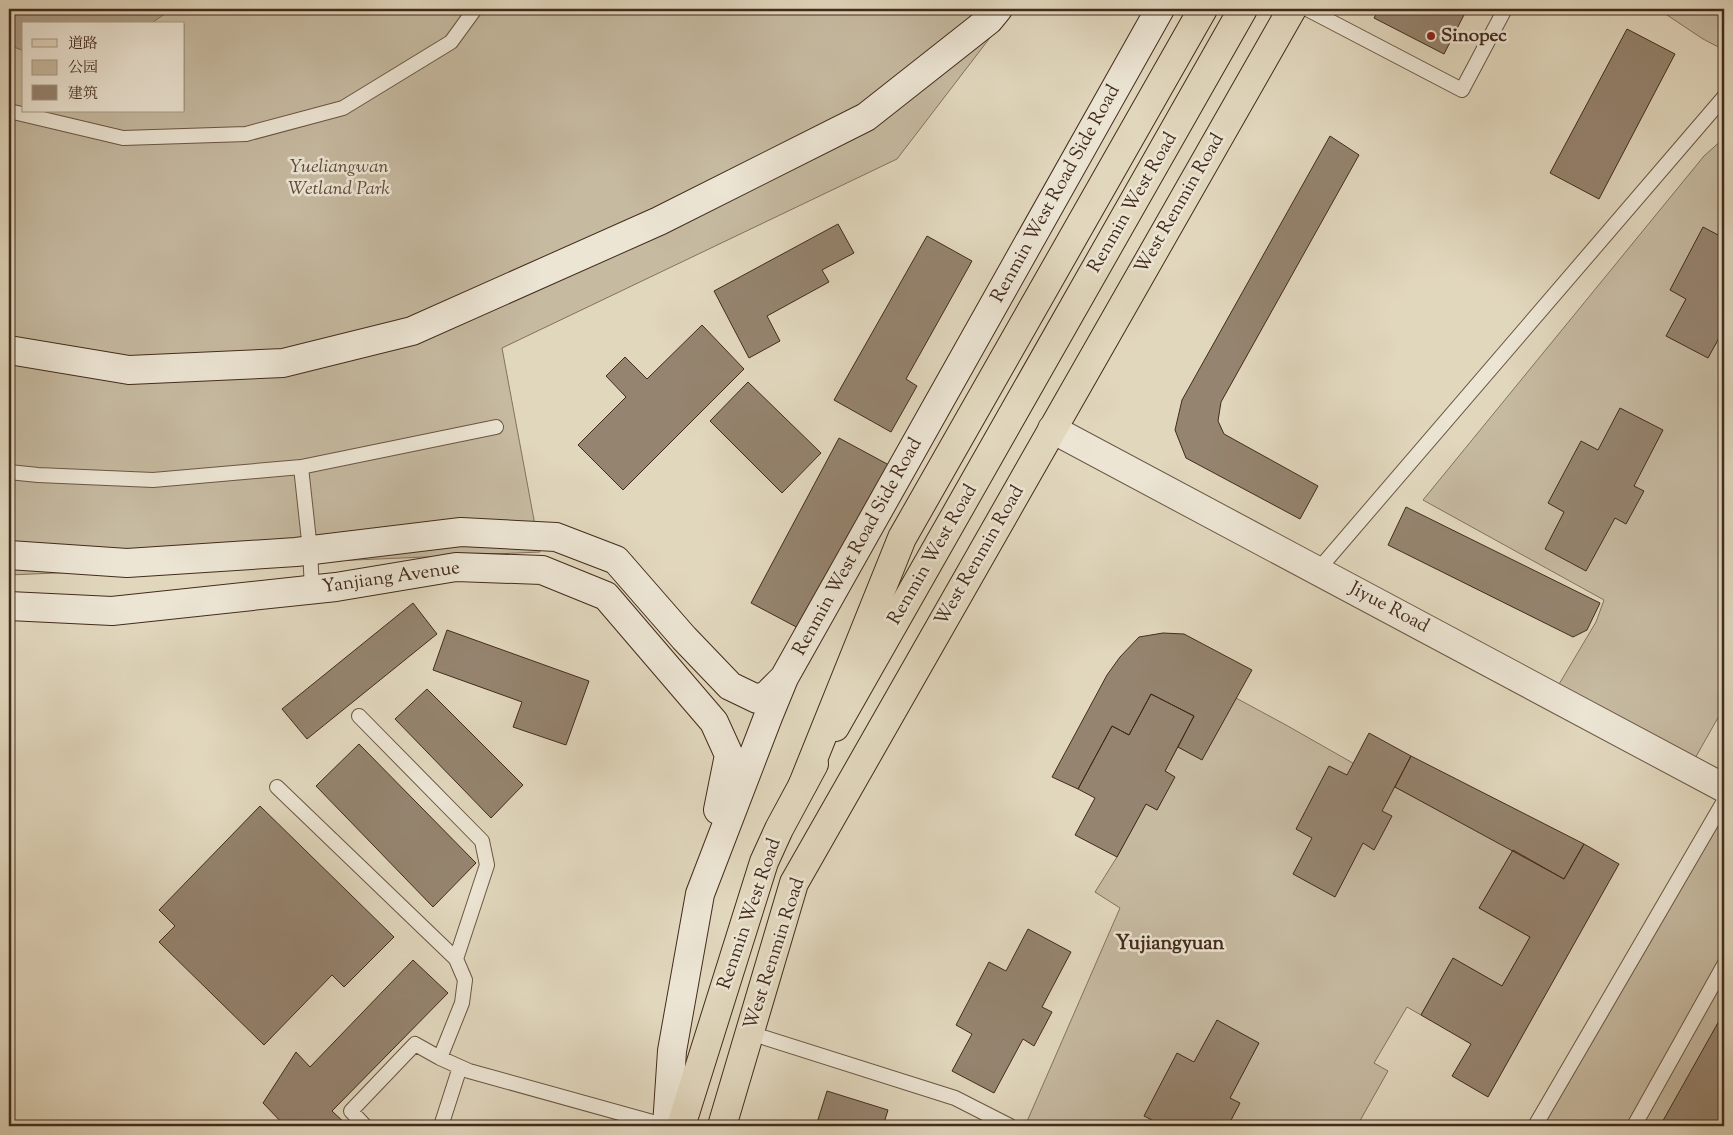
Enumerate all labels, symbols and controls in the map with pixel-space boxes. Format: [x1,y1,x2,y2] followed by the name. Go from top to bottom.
[22,22,185,112] legend
[1441,23,1507,50] place label: Sinopec
[1425,30,1437,42] marker: Sinopec
[68,34,98,55] text: 道路
[68,58,98,79] text: 公园
[985,80,1127,308] street label: Renmin West Road Side Road
[68,84,98,105] text: 建筑
[1082,127,1184,278] street label: Renmin West Road
[1129,128,1231,279] street label: West Renmin Road
[288,154,390,203] park label: Yueliangwan Wetland Park
[787,433,929,661] street label: Renmin West Road Side Road
[882,479,984,630] street label: Renmin West Road
[929,480,1031,631] street label: West Renmin Road
[320,555,462,601] street label: Yanjiang Avenue
[1343,575,1434,640] street label: Jiyue Road
[711,834,789,993] street label: Renmin West Road
[738,874,812,1033] street label: West Renmin Road
[1116,930,1225,959] district label: Yujiangyuan

